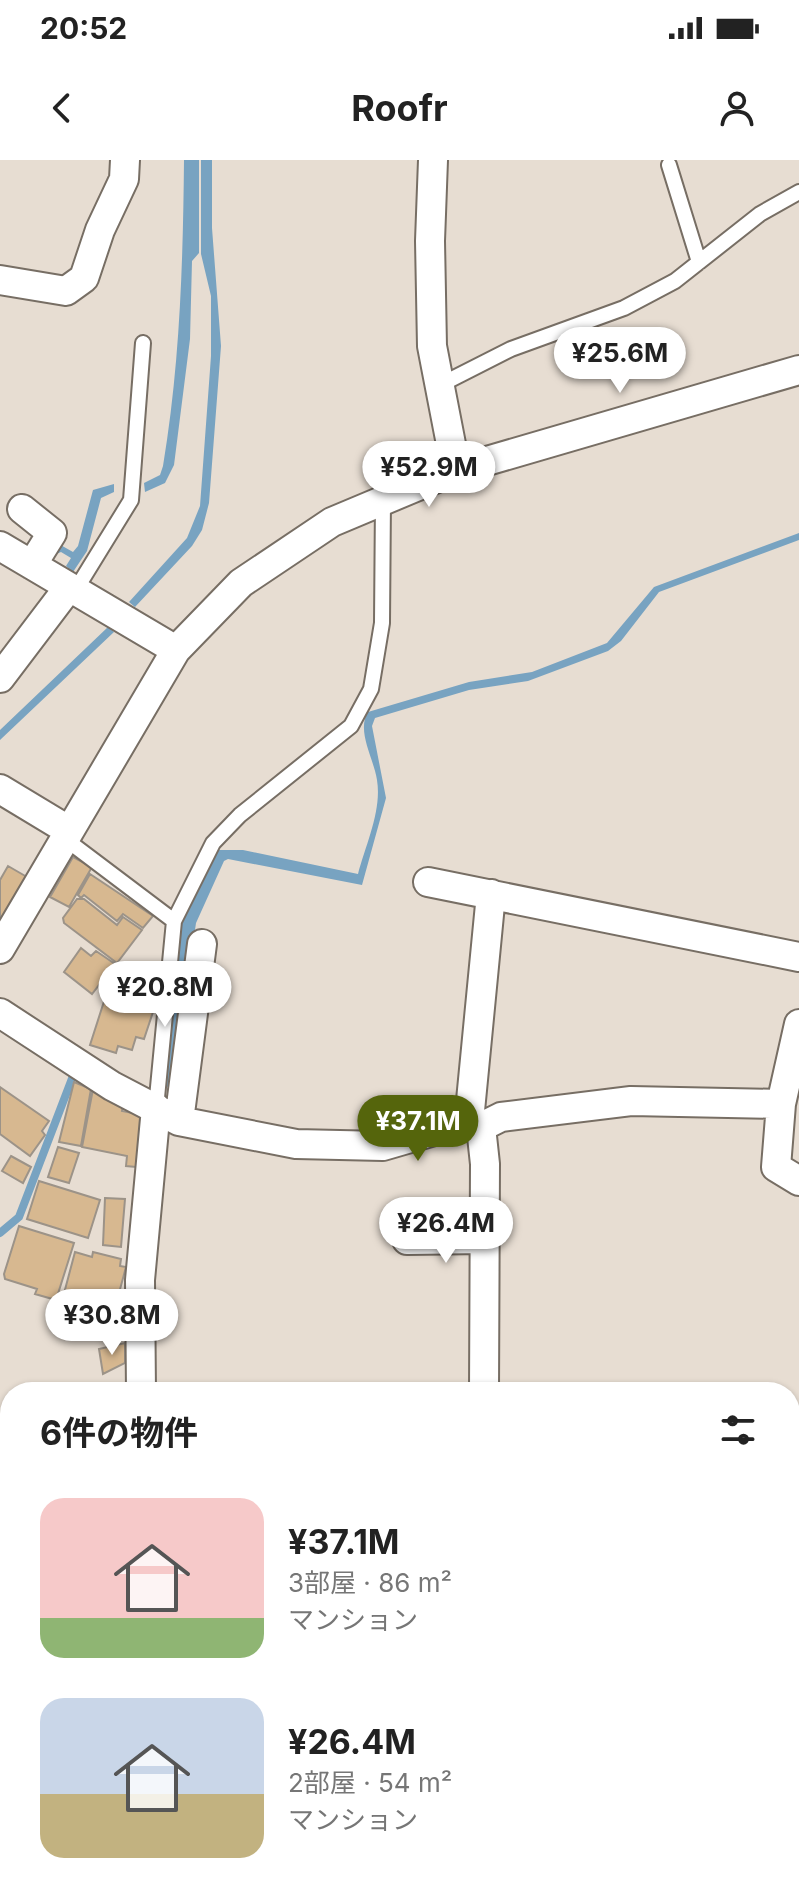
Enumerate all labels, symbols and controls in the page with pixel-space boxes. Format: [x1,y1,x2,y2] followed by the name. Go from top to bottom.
[40,10,127,46] text: 20:52
[40,86,84,130] icon: back
[351,86,448,130] text: Roofr
[715,86,759,130] icon: person
[555,327,685,395] pin: ¥25.6M
[572,337,668,368] text: ¥25.6M
[364,441,494,509] pin: ¥52.9M
[380,451,478,482] text: ¥52.9M
[100,961,230,1029] pin: ¥20.8M
[116,971,214,1002] text: ¥20.8M
[353,1095,483,1163] pin: ¥37.1M
[375,1105,461,1136] text: ¥37.1M
[381,1197,511,1265] pin: ¥26.4M
[397,1207,495,1238] text: ¥26.4M
[47,1289,177,1357] pin: ¥30.8M
[63,1299,161,1330] text: ¥30.8M
[716,1408,760,1452] icon: filters
[40,1412,198,1453] text: 6件の物件
[288,1521,399,1562] text: ¥37.1M
[104,1530,200,1626] icon: home
[288,1567,452,1598] text: 3部屋 · 86 m²
[288,1604,418,1635] text: マンション
[288,1721,416,1762] text: ¥26.4M
[104,1730,200,1826] icon: home
[288,1767,452,1798] text: 2部屋 · 54 m²
[288,1804,418,1835] text: マンション

